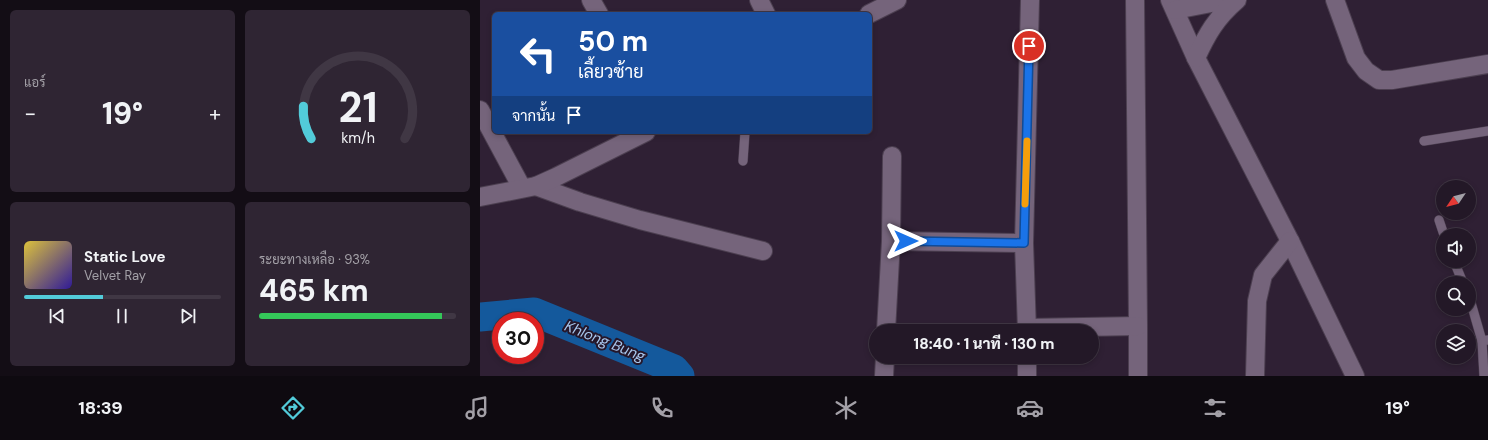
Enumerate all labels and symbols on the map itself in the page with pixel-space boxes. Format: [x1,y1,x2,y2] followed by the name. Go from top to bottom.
[1012,29,1046,63] pin
[1436,180,1476,220] north arrow
[885,220,927,262] position arrow
[492,312,544,364] speed limit sign: 30
[562,316,649,367] water label: Khlong Bung

